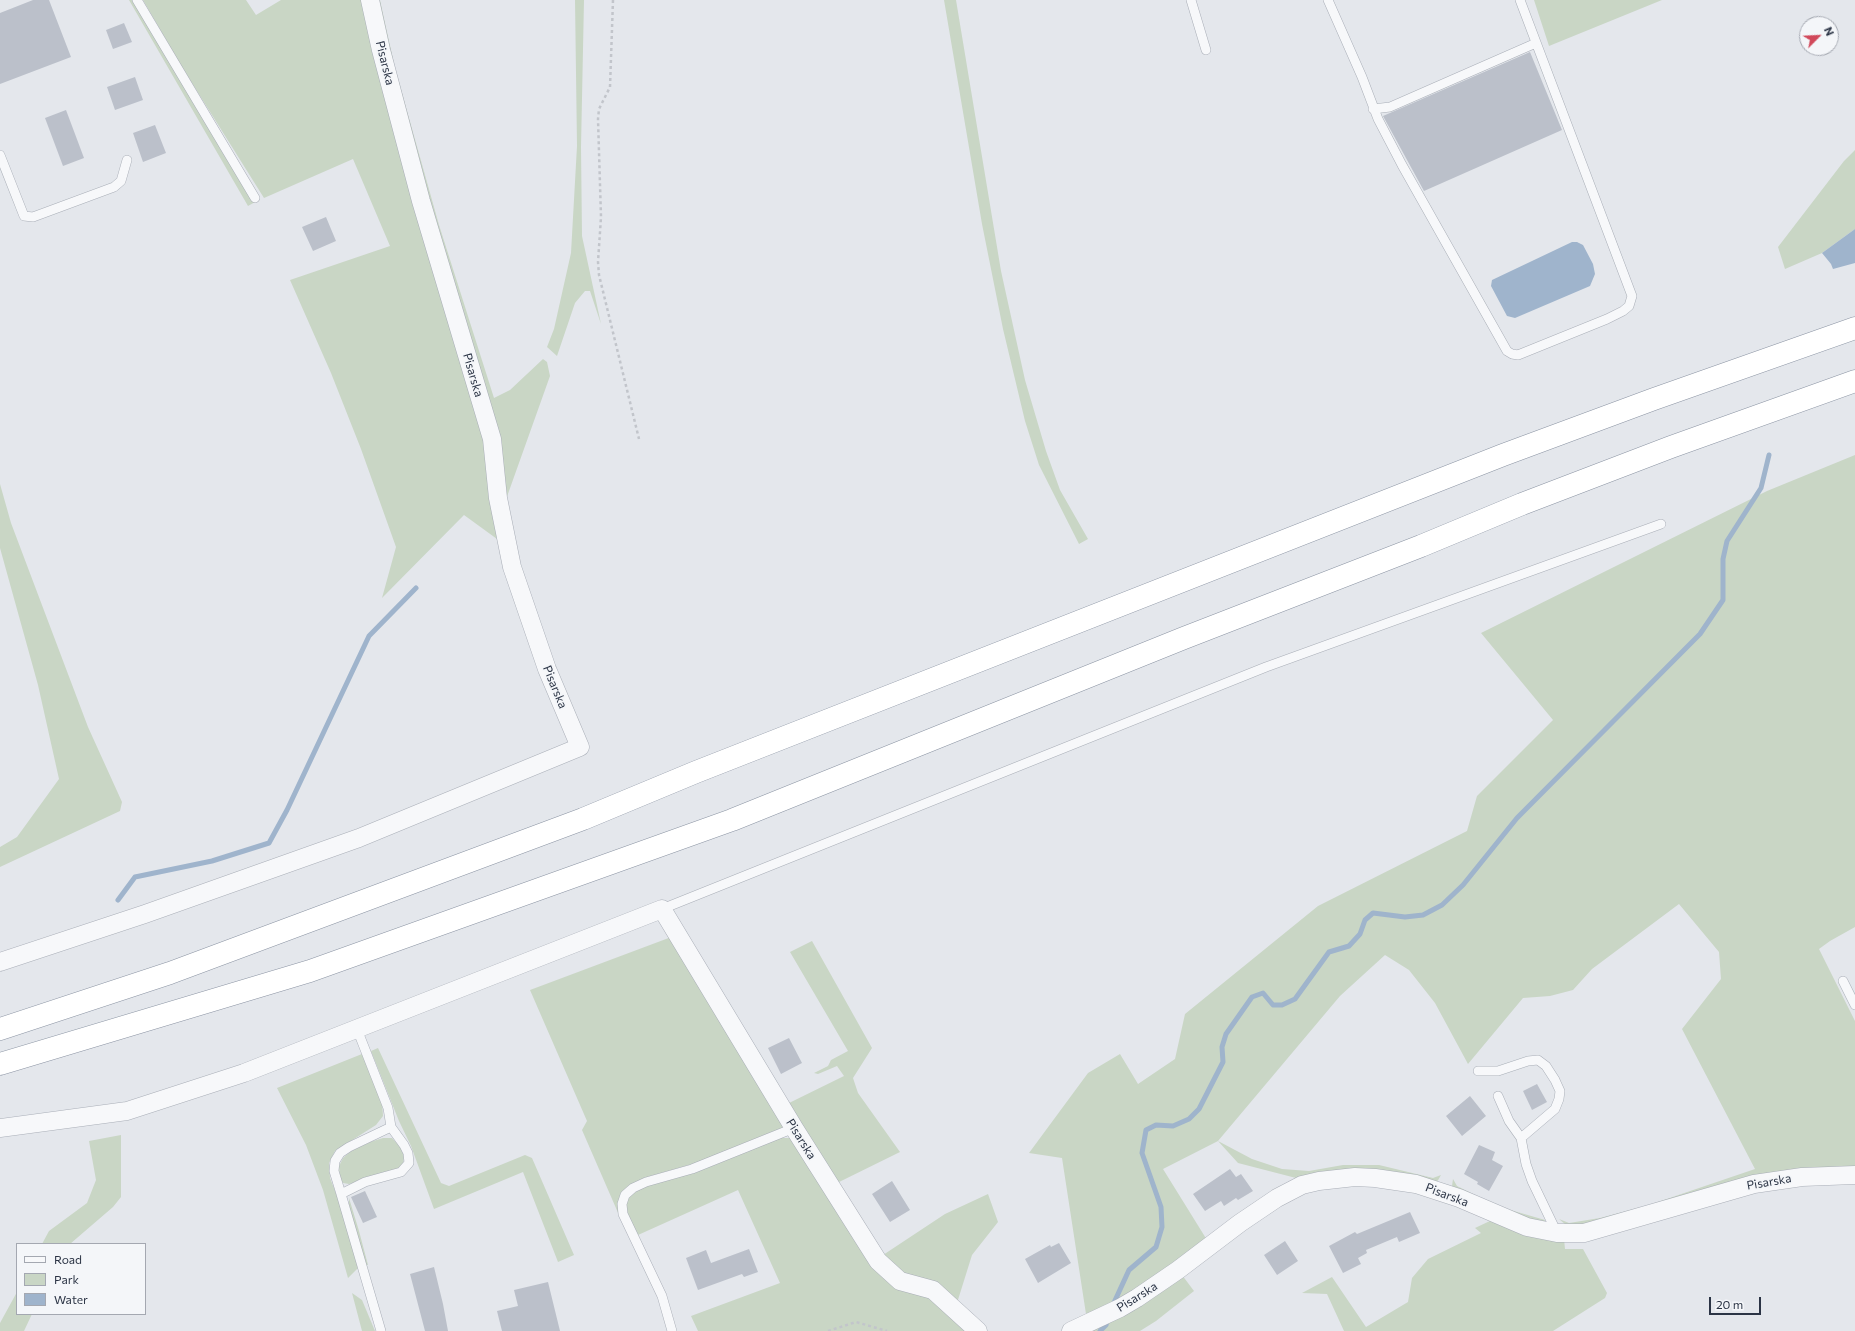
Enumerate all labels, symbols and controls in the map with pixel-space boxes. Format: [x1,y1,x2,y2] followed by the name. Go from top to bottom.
[1799,16,1839,56] north arrow
[1822,25,1837,38] text: N
[373,39,397,87] street label: Pisarska
[460,351,486,399] street label: Pisarska
[540,663,570,711] street label: Pisarska
[783,1116,819,1162] street label: Pisarska
[1746,1171,1792,1193] street label: Pisarska
[1423,1180,1471,1210] street label: Pisarska
[16,1243,146,1315] legend
[54,1252,82,1266] text: Road
[54,1272,79,1286] text: Park
[1114,1279,1160,1315] street label: Pisarska
[1711,1289,1763,1315] scale bar
[54,1292,88,1306] text: Water
[1716,1297,1743,1311] text: 20 m

